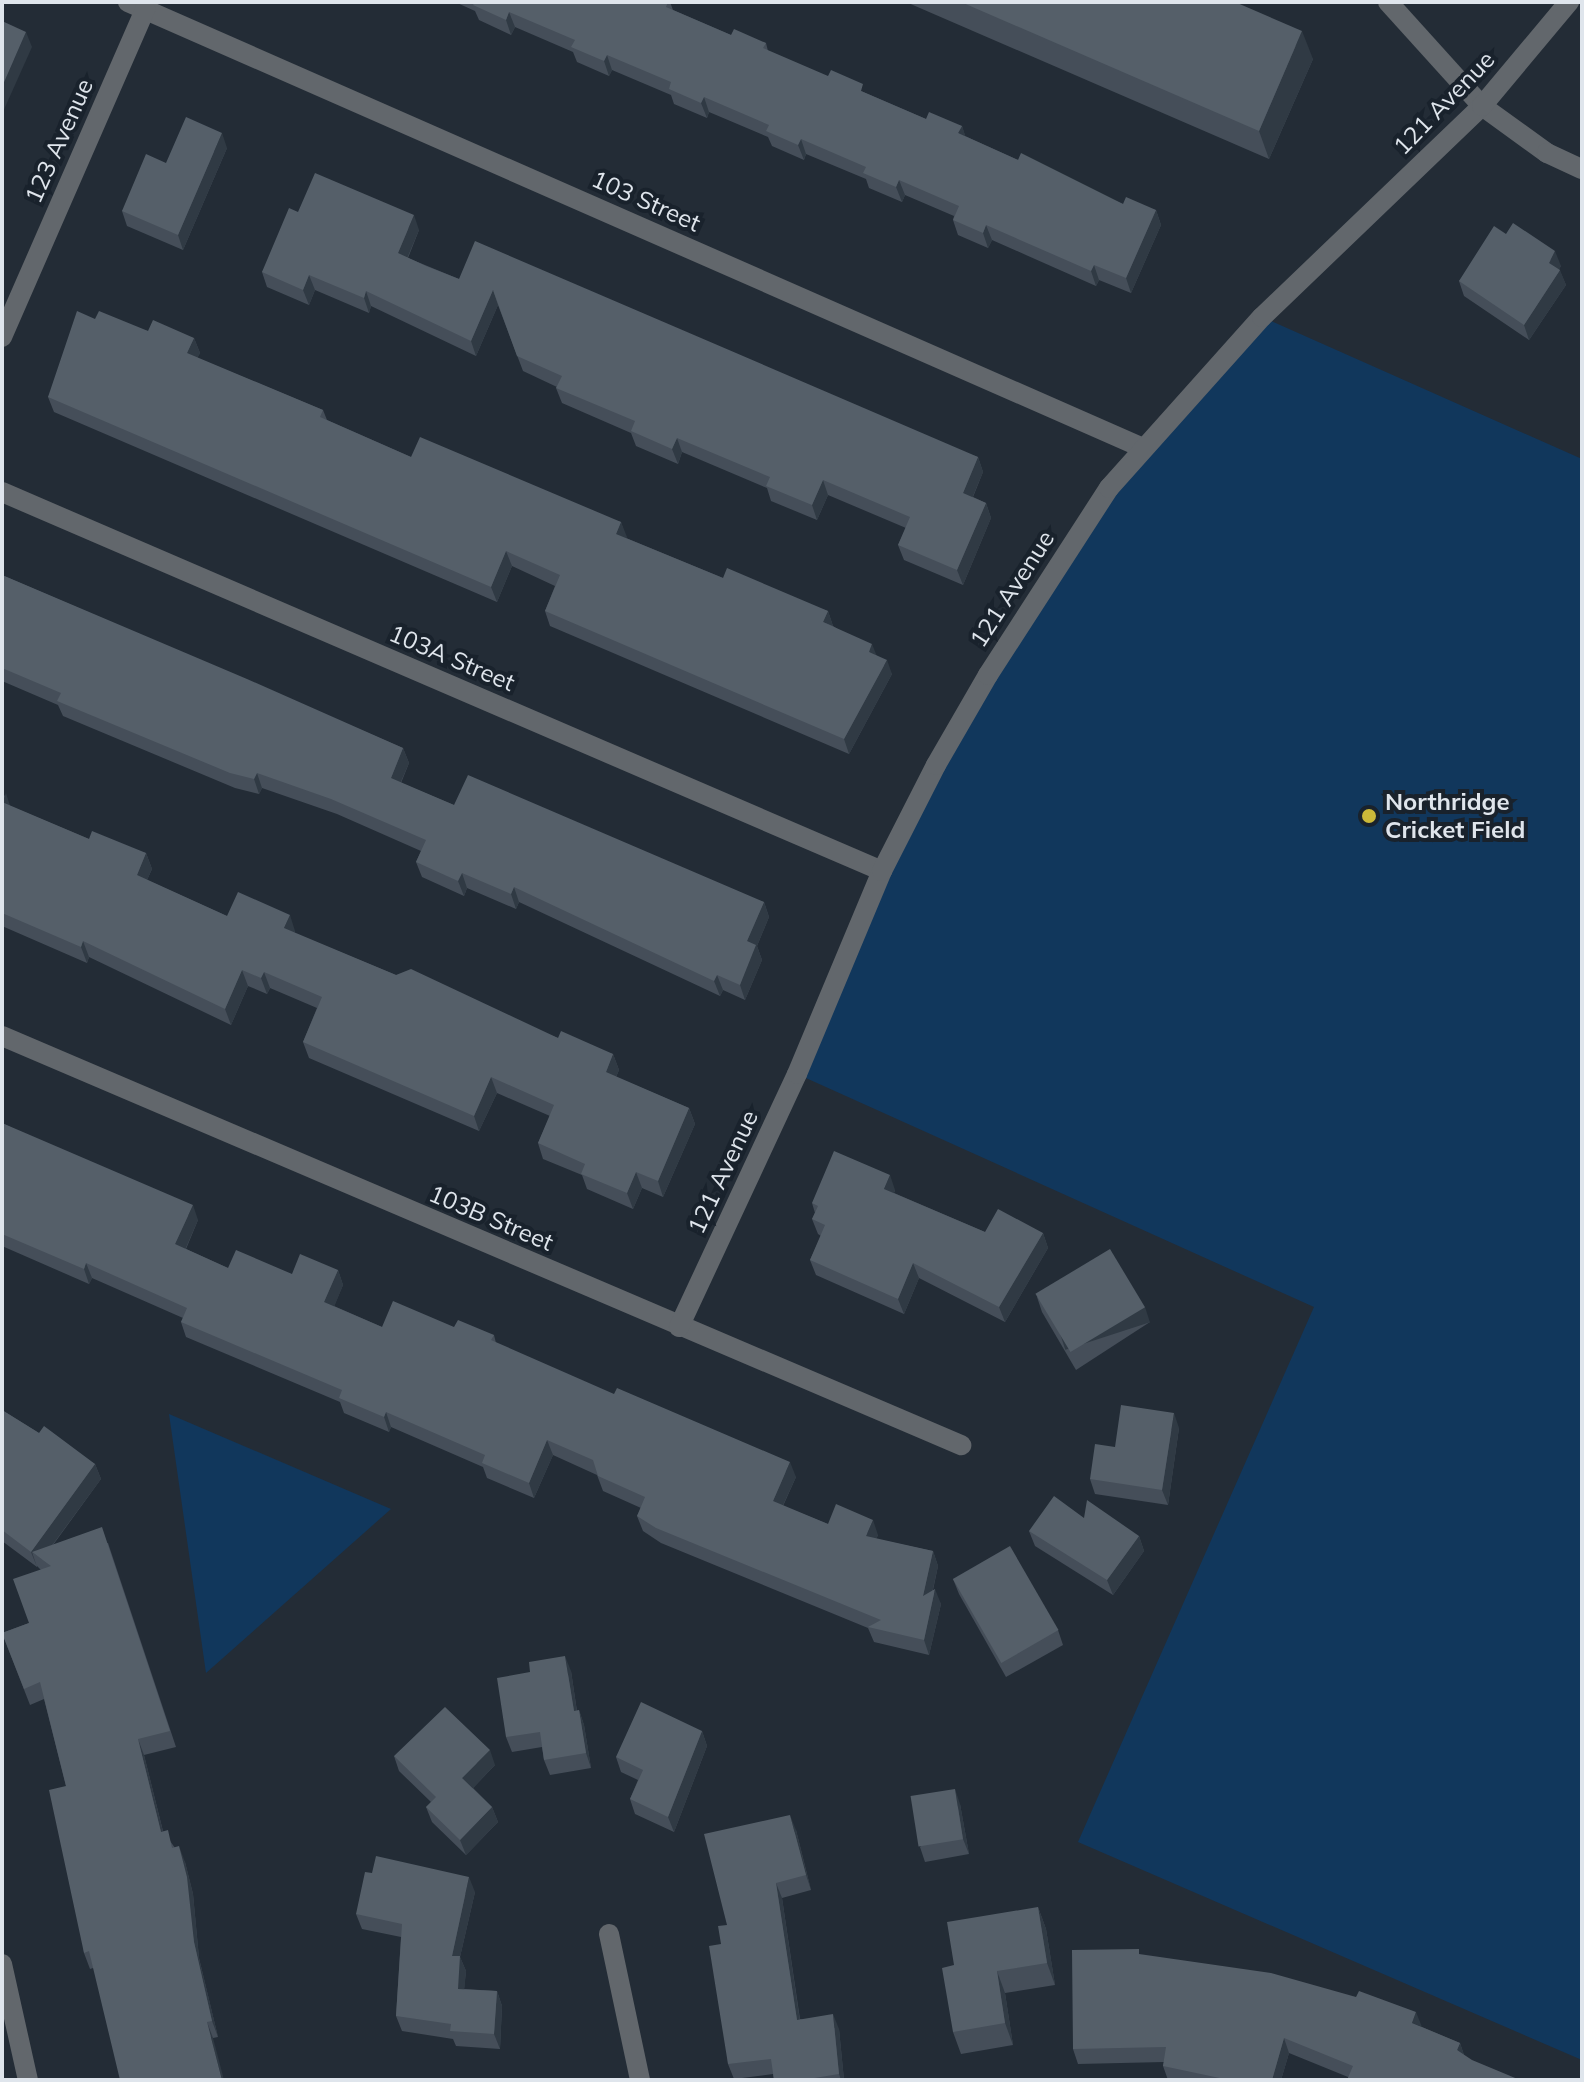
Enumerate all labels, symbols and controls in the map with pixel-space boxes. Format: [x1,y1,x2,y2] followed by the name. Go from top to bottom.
[1387,45,1501,161] street label: 121 Avenue
[19,74,99,208] street label: 123 Avenue
[587,164,705,238] street label: 103 Street
[964,525,1060,653] street label: 121 Avenue
[385,619,519,697] street label: 103A Street
[1385,788,1525,844] place label: Northridge Cricket Field
[1360,807,1378,825] marker: Northridge Cricket Field
[682,1106,764,1238] street label: 121 Avenue
[425,1179,557,1257] street label: 103B Street

